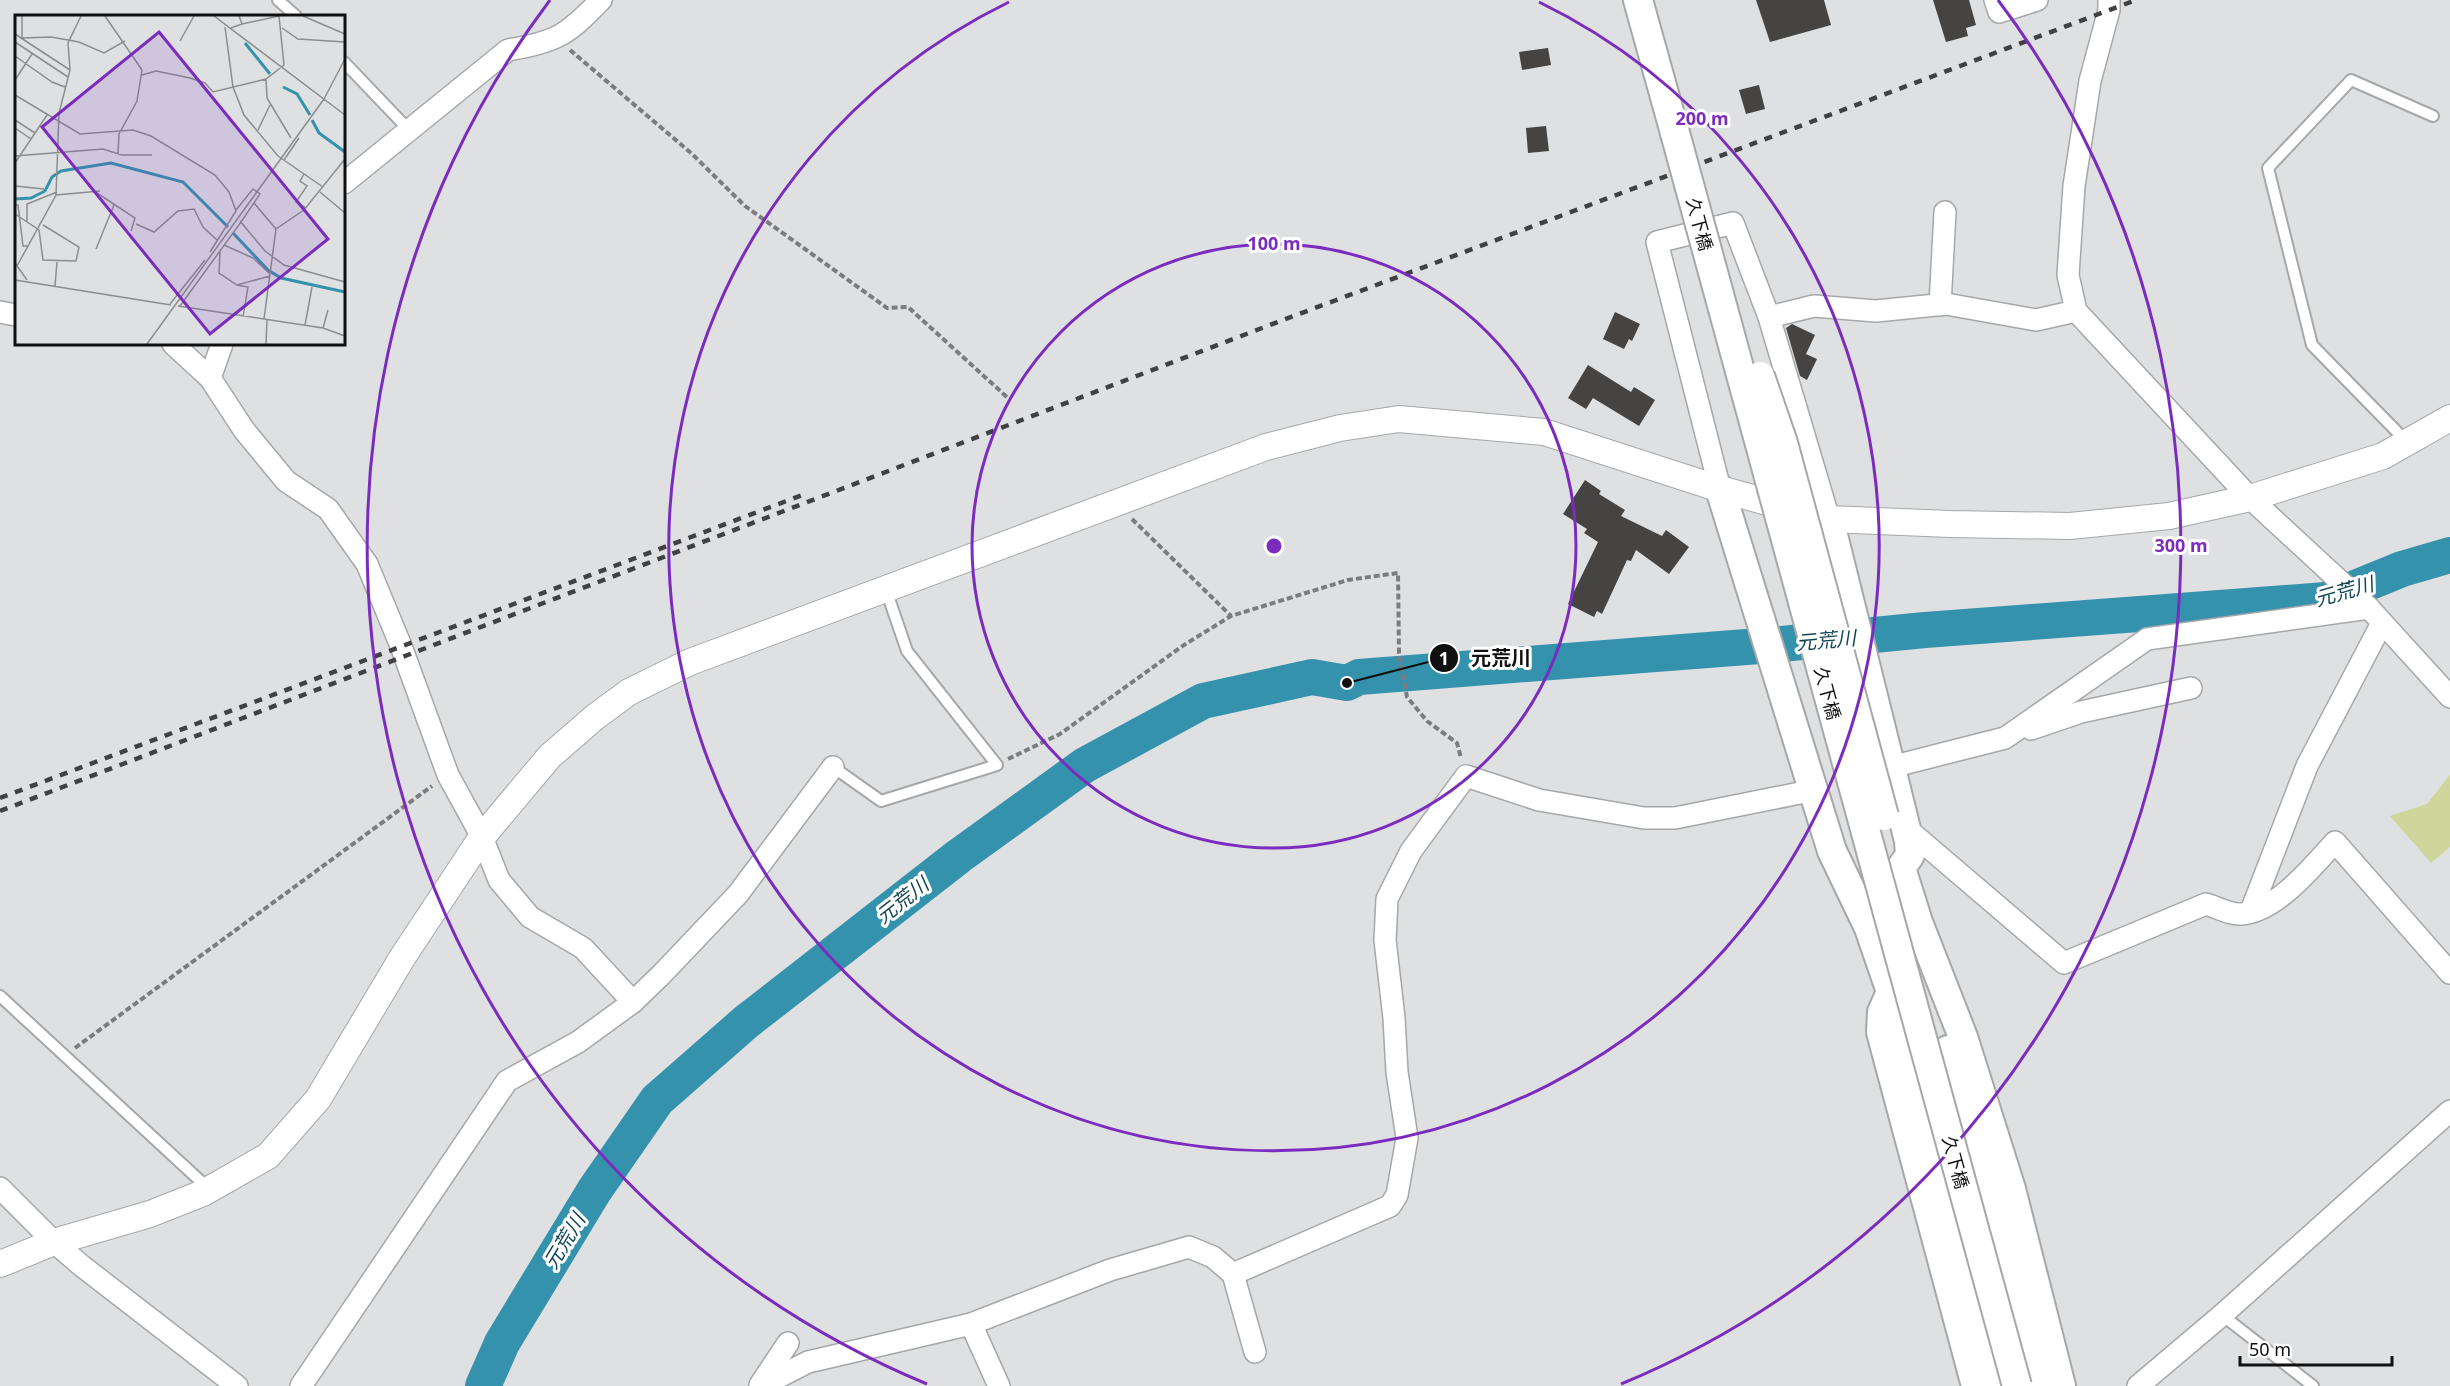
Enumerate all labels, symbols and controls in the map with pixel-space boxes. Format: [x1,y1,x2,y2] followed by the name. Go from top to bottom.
[15,15,345,345] inset map
[1675,106,1729,130] text: 200 m
[1681,195,1719,253] street label: 久下橋
[1247,231,1301,255] text: 100 m
[2154,533,2208,557] text: 300 m
[1264,536,1284,556] centre of rings
[2311,569,2378,612] water label: 元荒川
[1795,624,1859,656] water label: 元荒川
[1429,639,1543,677] callout: 元荒川
[1471,644,1531,671] text: 元荒川
[1439,646,1449,670] text: 1
[1809,664,1847,722] street label: 久下橋
[870,870,936,929] water label: 元荒川
[1937,1133,1975,1191] street label: 久下橋
[537,1207,592,1274] water label: 元荒川
[2240,1329,2392,1367] scale bar
[2249,1337,2291,1361] text: 50 m

